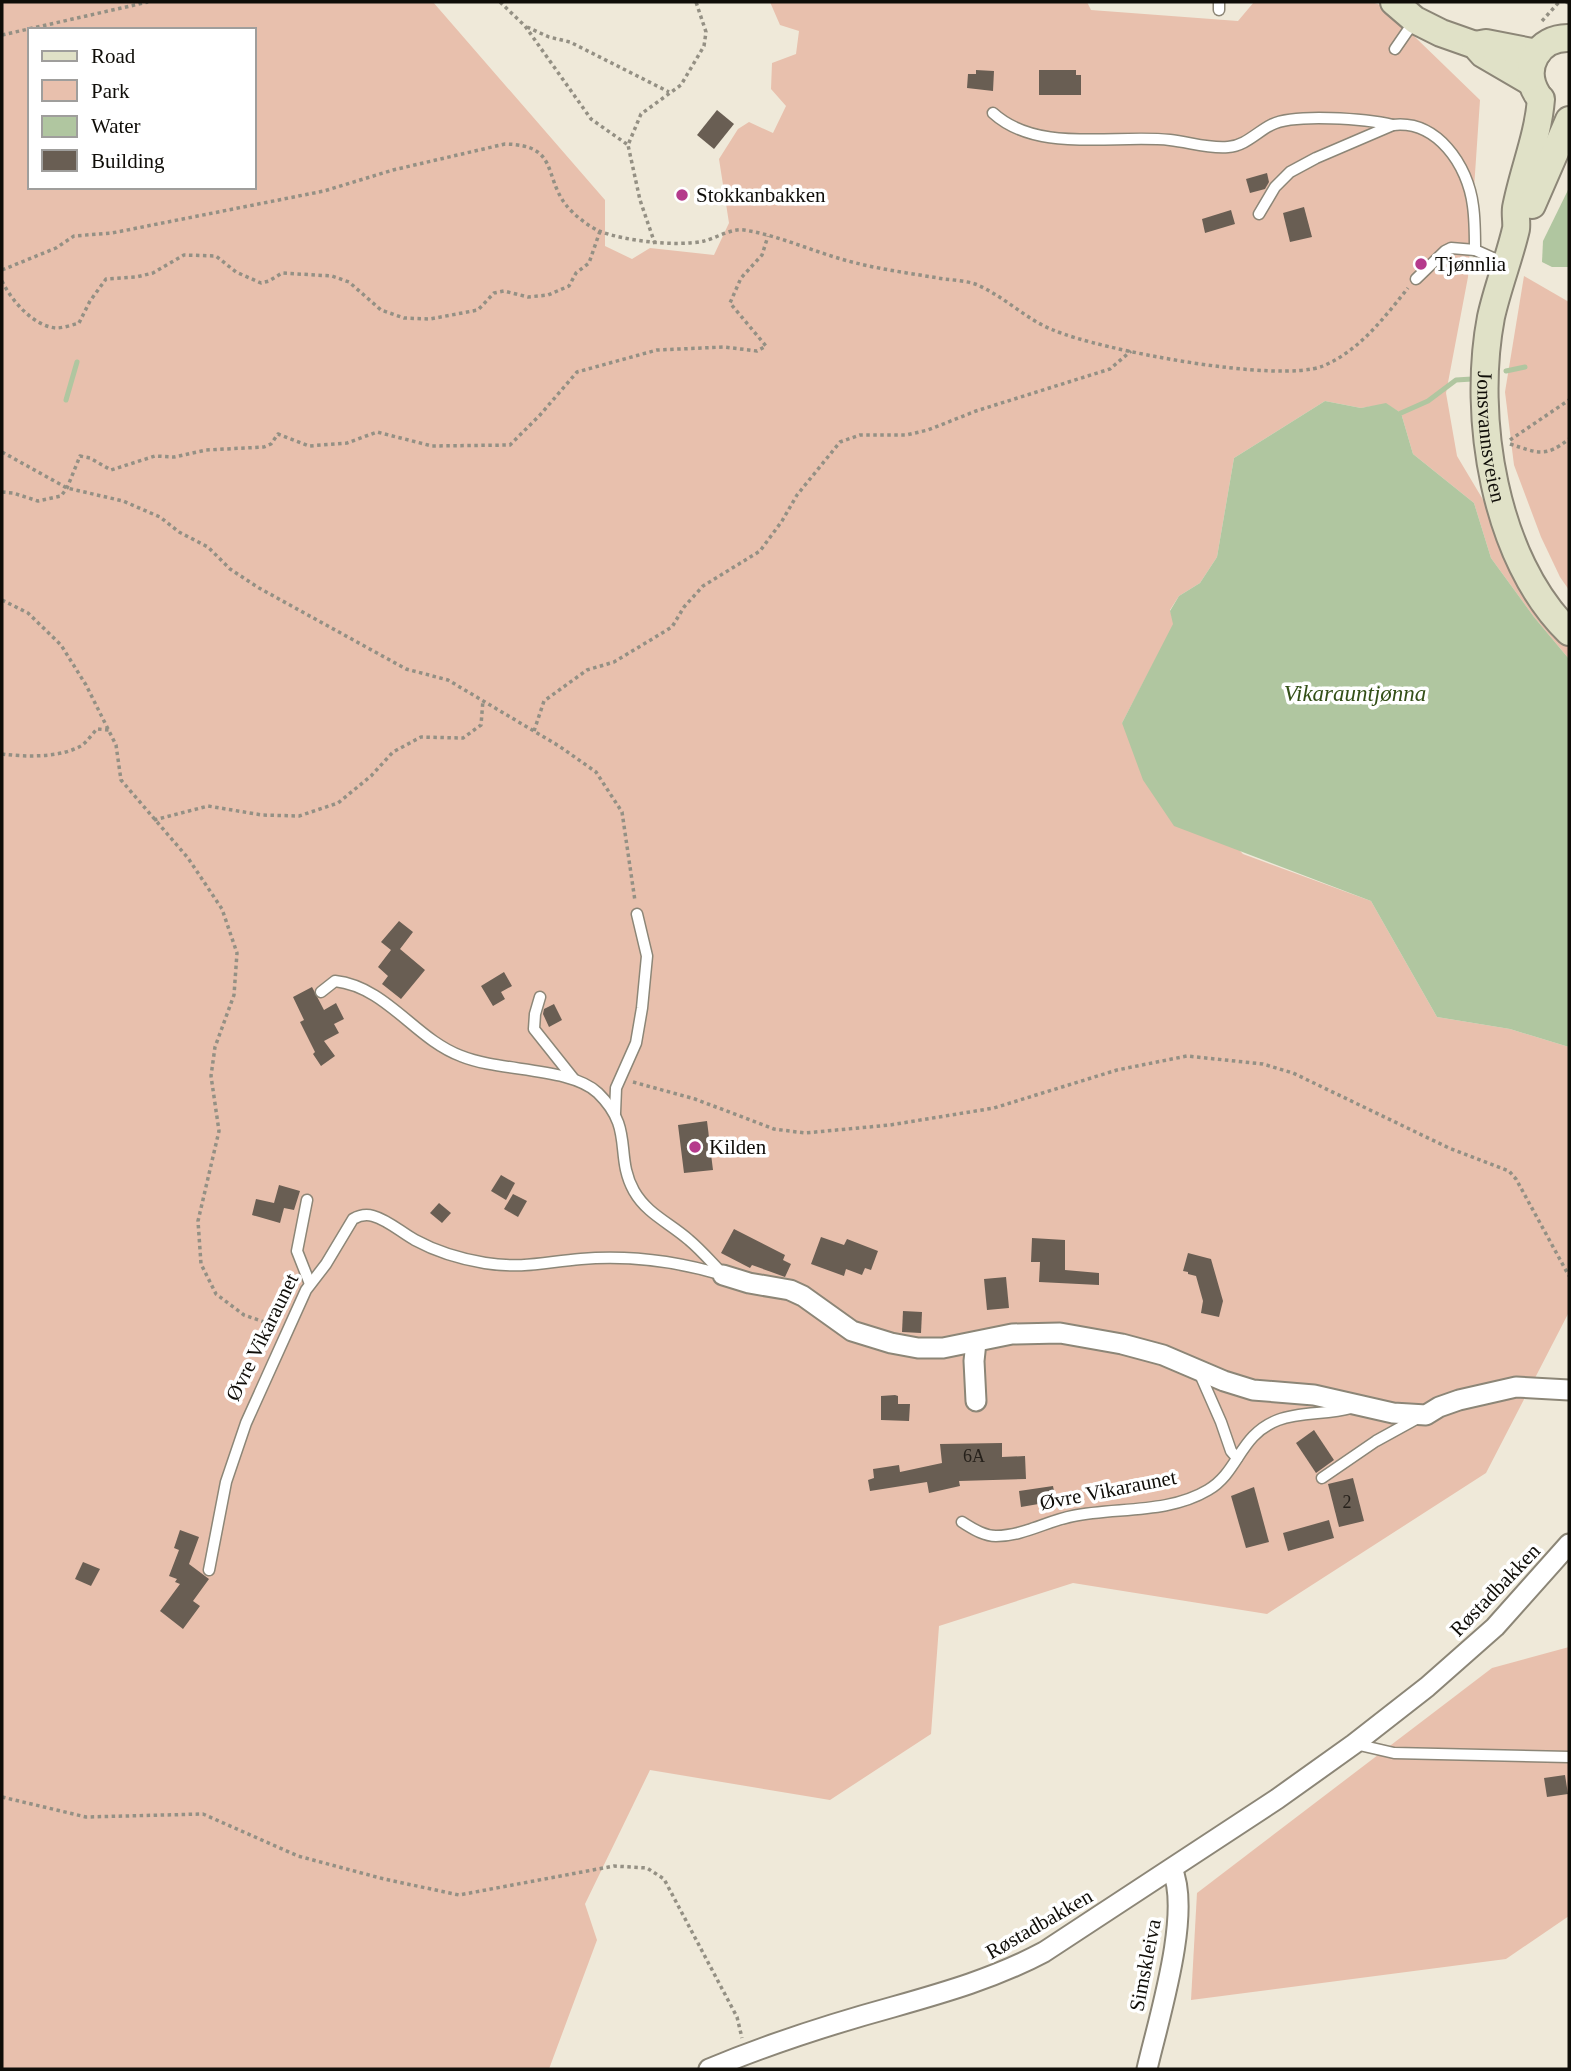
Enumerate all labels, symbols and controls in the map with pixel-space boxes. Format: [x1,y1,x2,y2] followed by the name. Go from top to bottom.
[28,28,256,189] legend
[91,44,136,68] text: Road
[91,79,130,103] text: Park
[91,114,141,138] text: Water
[91,149,165,173] text: Building
[696,183,826,207] place label: Stokkanbakken
[674,187,690,203] marker: Stokkanbakken
[1435,252,1507,276] place label: Tjønnlia
[1413,256,1429,272] marker: Tjønnlia
[1473,371,1511,505] street label: Jonsvannsveien
[1284,681,1426,706] water label: Vikarauntjønna
[709,1135,767,1159] place label: Kilden
[687,1139,703,1155] marker: Kilden
[221,1269,303,1405] street label: Øvre Vikaraunet
[963,1446,985,1466] house number: 6A
[1038,1465,1179,1515] street label: Øvre Vikaraunet
[1343,1492,1352,1512] house number: 2
[1445,1539,1545,1641] street label: Røstadbakken
[981,1884,1097,1964] street label: Røstadbakken
[1124,1916,1166,2013] street label: Simskleiva

